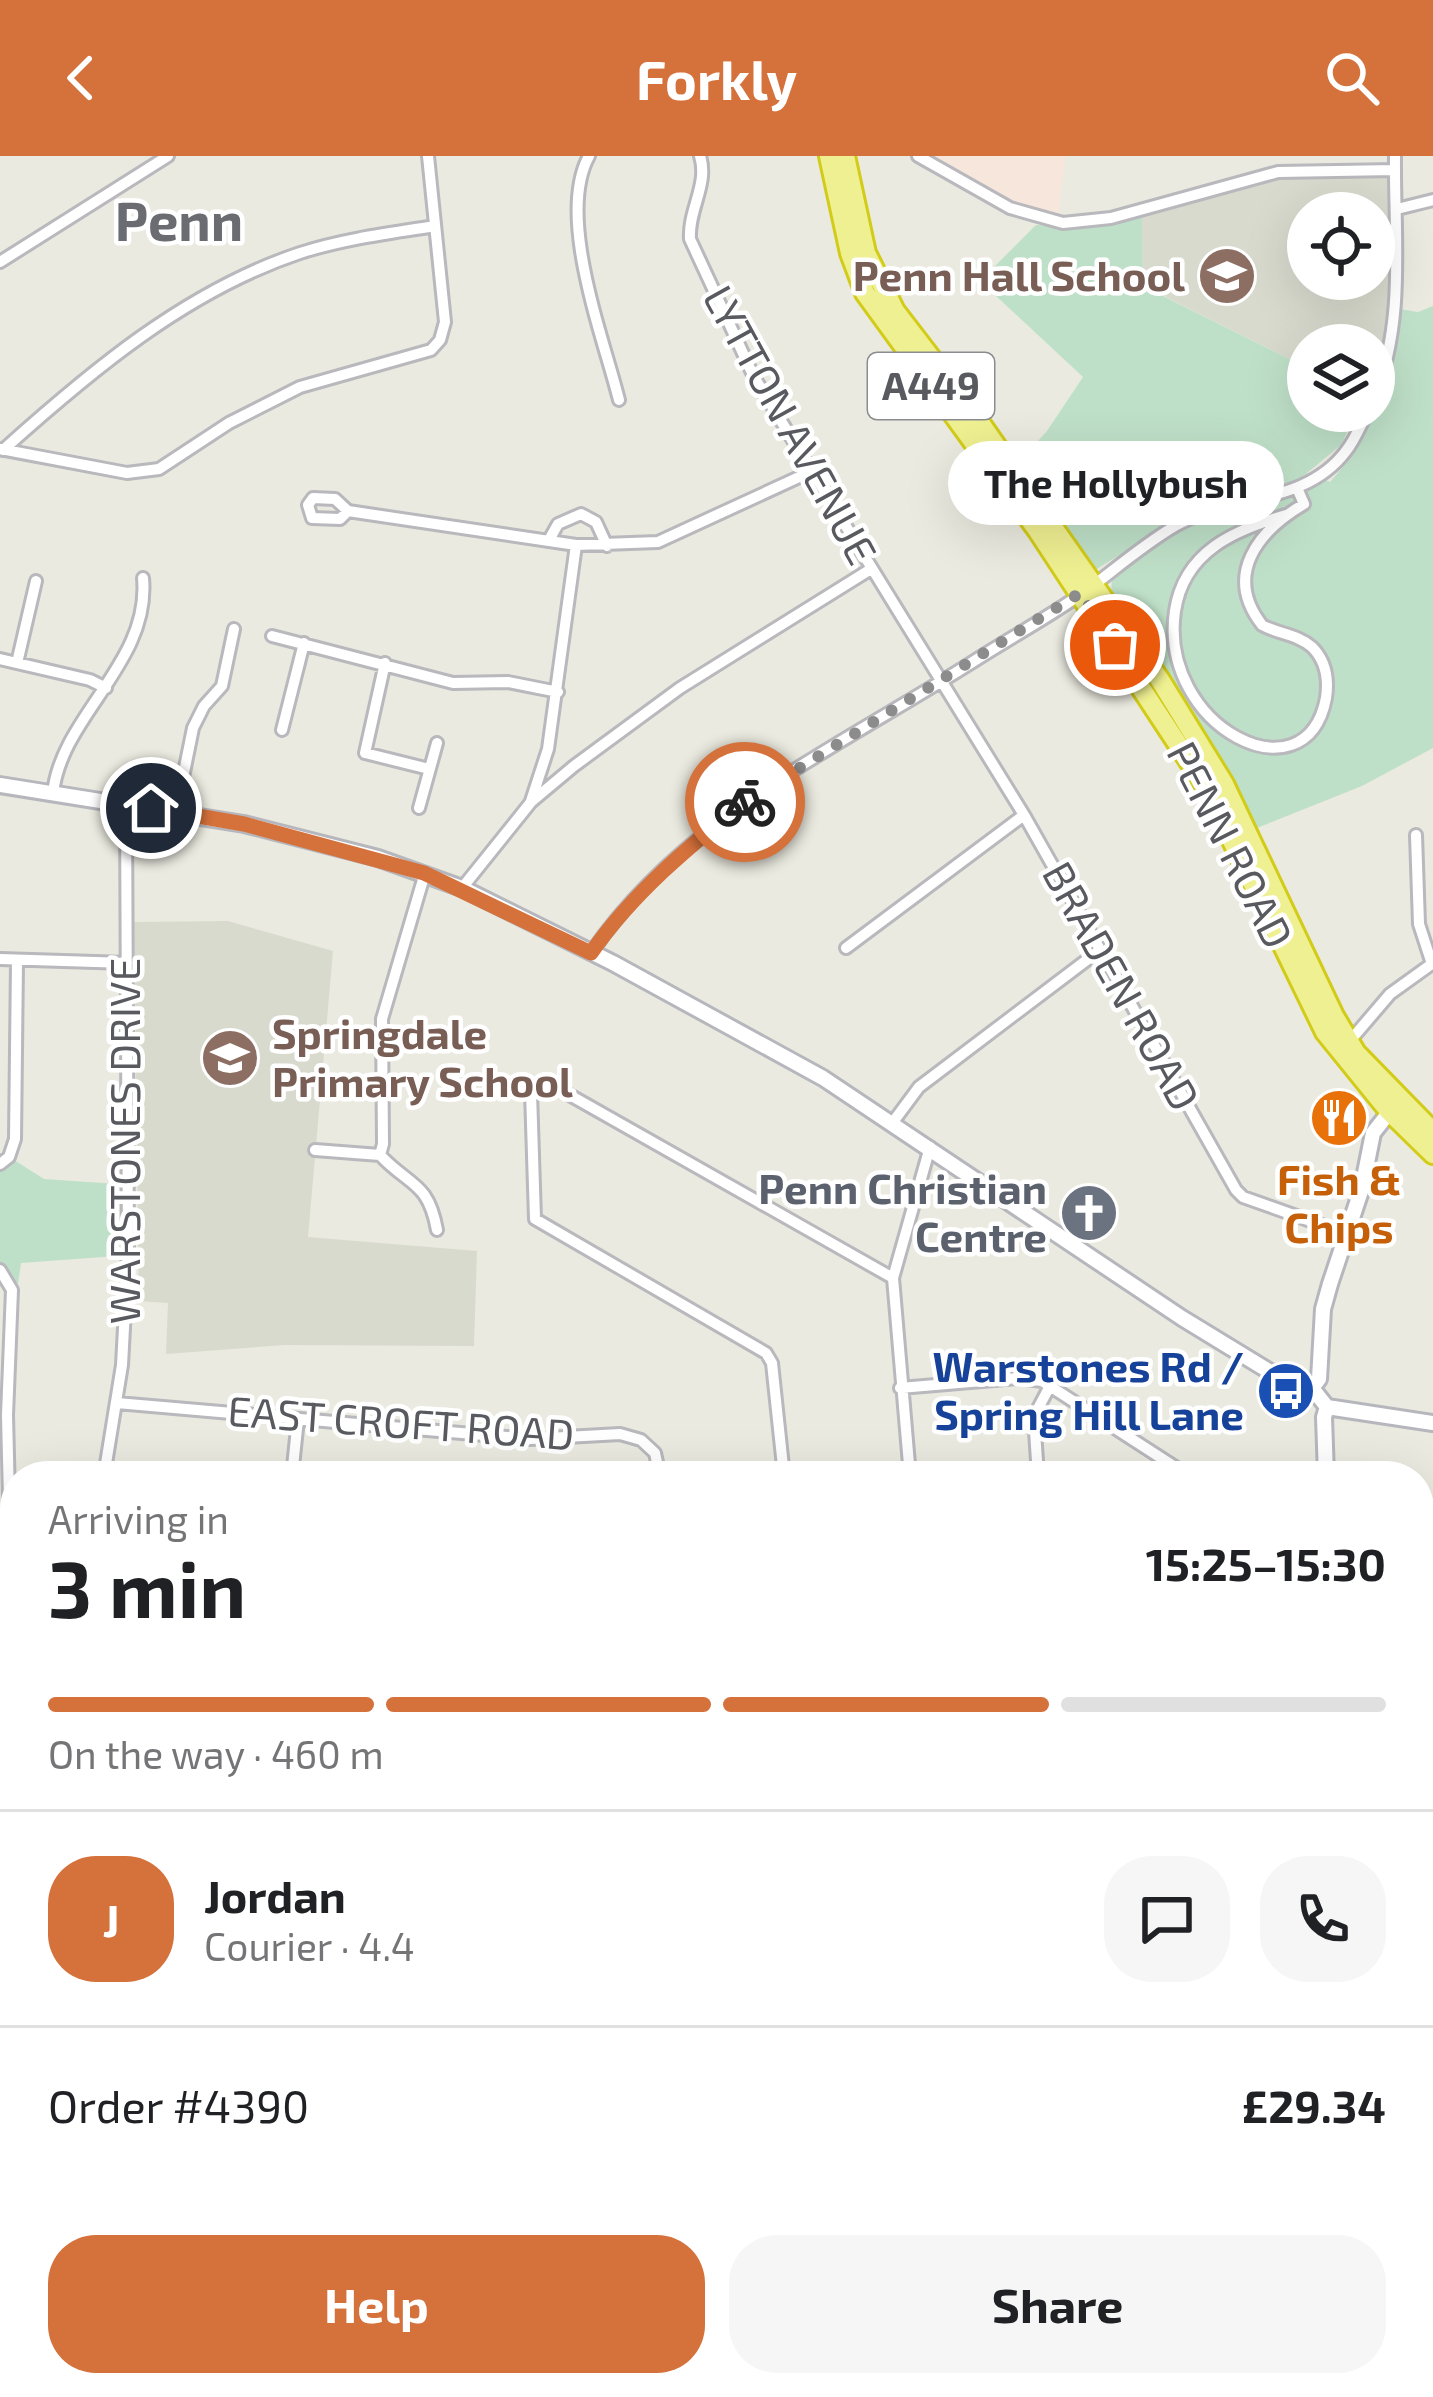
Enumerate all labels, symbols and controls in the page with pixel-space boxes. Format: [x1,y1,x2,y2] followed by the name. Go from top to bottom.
[48,45,114,111] icon: back
[1319,45,1385,111] icon: search
[636,46,797,111] text: Forkly
[115,187,243,252] district label: Penn
[1287,192,1395,432] map controls
[1287,192,1395,300] button: locate
[1196,245,1258,307] school or university icon: Penn Hall School
[853,249,1185,299] place label: Penn Hall School
[695,276,889,572] street label: LYTTON AVENUE
[1287,324,1395,432] button: layers
[868,353,994,419] road number: A449
[947,441,1283,525] callout: The Hollybush
[984,459,1248,506] text: The Hollybush
[1064,594,1166,696] pin
[1082,612,1148,678] icon: bag
[1158,733,1305,956] street label: PENN ROAD
[685,742,805,862] courier
[100,757,202,859] pin
[712,769,778,835] icon: bike
[118,775,184,841] icon: home
[1034,852,1212,1118] street label: BRADEN ROAD
[98,958,148,1324] street label: WARSTONES DRIVE
[272,1007,573,1106] place label: Springdale Primary School
[199,1027,261,1089] school or university icon: Springdale Primary School
[1308,1087,1370,1149] restaurant icon: Fish & Chips
[1277,1153,1401,1251] place label: Fish & Chips
[758,1162,1047,1260] place label: Penn Christian Centre
[1058,1182,1120,1244] church icon: Penn Christian Centre
[933,1340,1244,1438] place label: Warstones Rd / Spring Hill Lane
[1255,1360,1317,1422] bus stop icon: Warstones Rd / Spring Hill Lane
[226,1384,576,1458] street label: EAST CROFT ROAD
[48,1495,229,1542] text: Arriving in
[1146,1536,1386,1590] text: 15:25–15:30
[48,1540,246,1634] text: 3 min
[48,1730,384,1777] text: On the way · 460 m
[1104,1856,1230,1982] button: chat
[1260,1856,1386,1982] button: phone
[204,1868,346,1922] text: Jordan
[103,1892,119,1946] text: J
[204,1922,415,1969] text: Courier · 4.4
[48,2078,309,2132] text: Order #4390
[1242,2078,1386,2132] text: £29.34
[48,2235,705,2373] button: Help
[729,2235,1386,2373] button: Share

